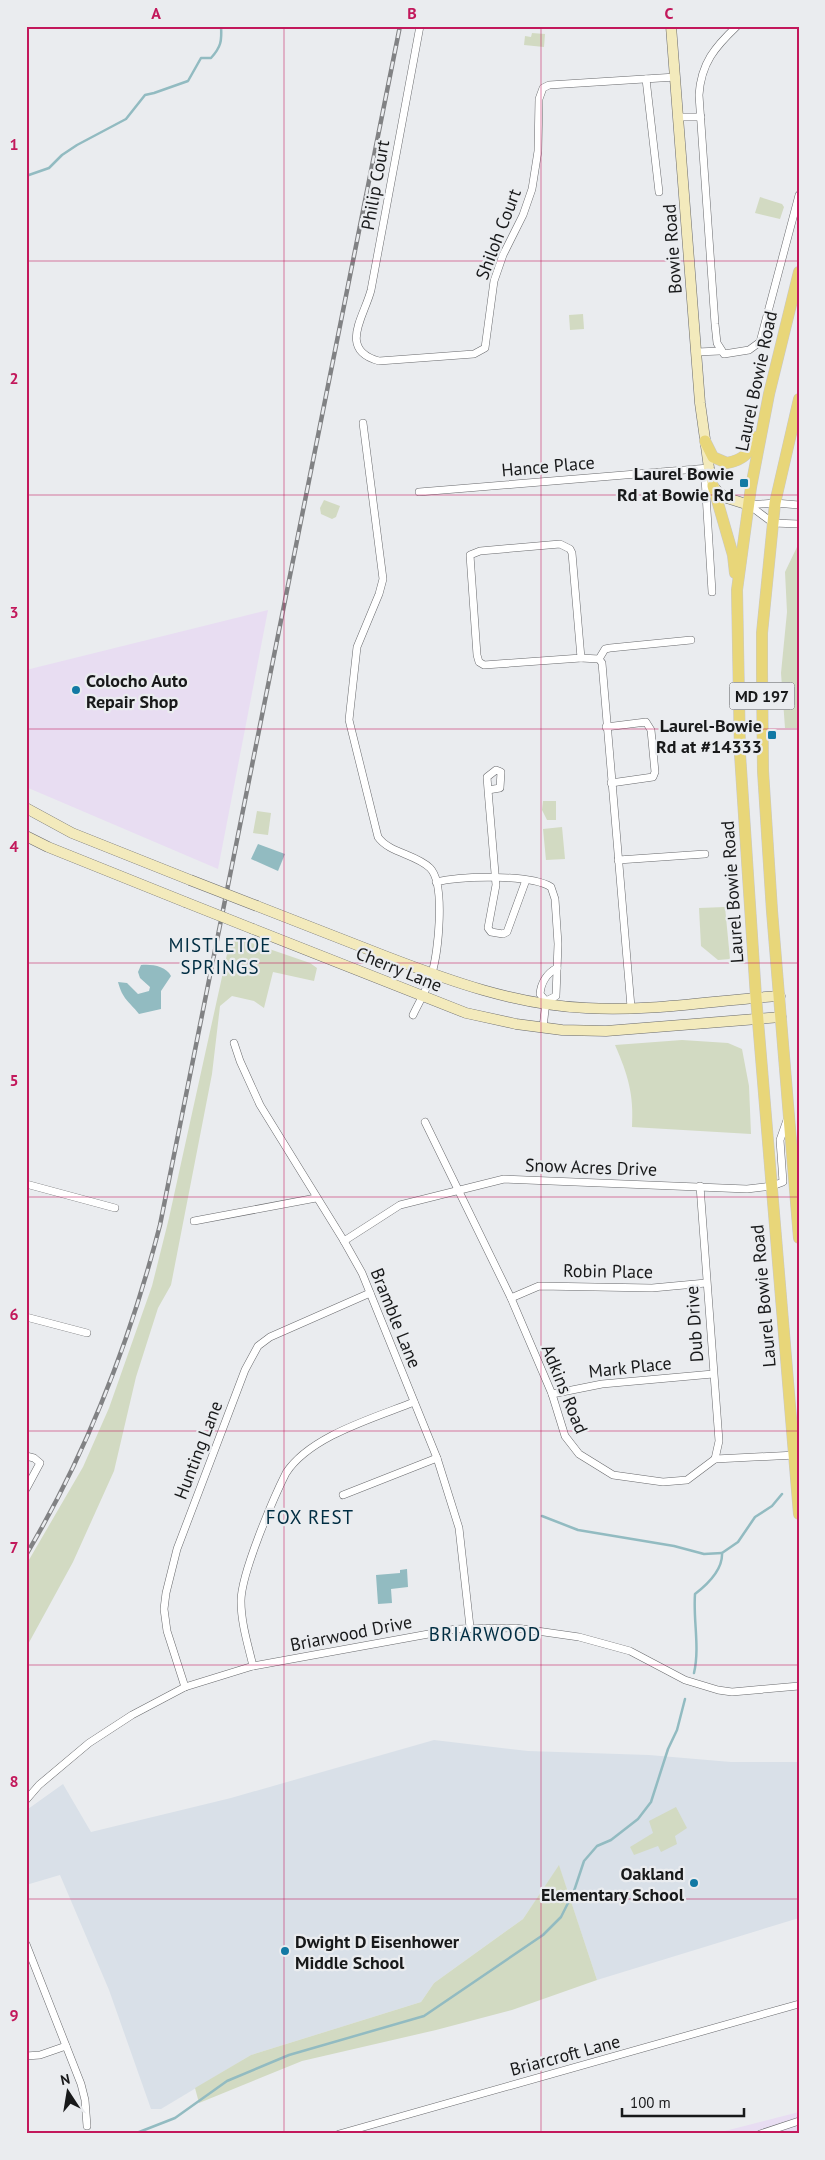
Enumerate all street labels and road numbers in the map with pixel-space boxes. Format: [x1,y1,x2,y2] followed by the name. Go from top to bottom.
[356,138,394,232] street label: Philip Court
[470,185,526,283] street label: Shiloh Court
[657,203,687,295] street label: Bowie Road
[730,309,782,453] street label: Laurel Bowie Road
[500,450,596,482] street label: Hance Place
[730,682,794,709] road number: MD 197
[716,820,748,964] street label: Laurel Bowie Road
[353,941,445,997] street label: Cherry Lane
[524,1153,658,1181] street label: Snow Acres Drive
[745,1224,781,1368] street label: Laurel Bowie Road
[563,1259,653,1283] street label: Robin Place
[365,1265,427,1371] street label: Bramble Lane
[680,1285,708,1363] street label: Dub Drive
[537,1341,593,1437] street label: Adkins Road
[587,1351,673,1383] street label: Mark Place
[169,1397,227,1503] street label: Hunting Lane
[288,1610,414,1656] street label: Briarwood Drive
[507,2029,623,2081] street label: Briarcroft Lane

